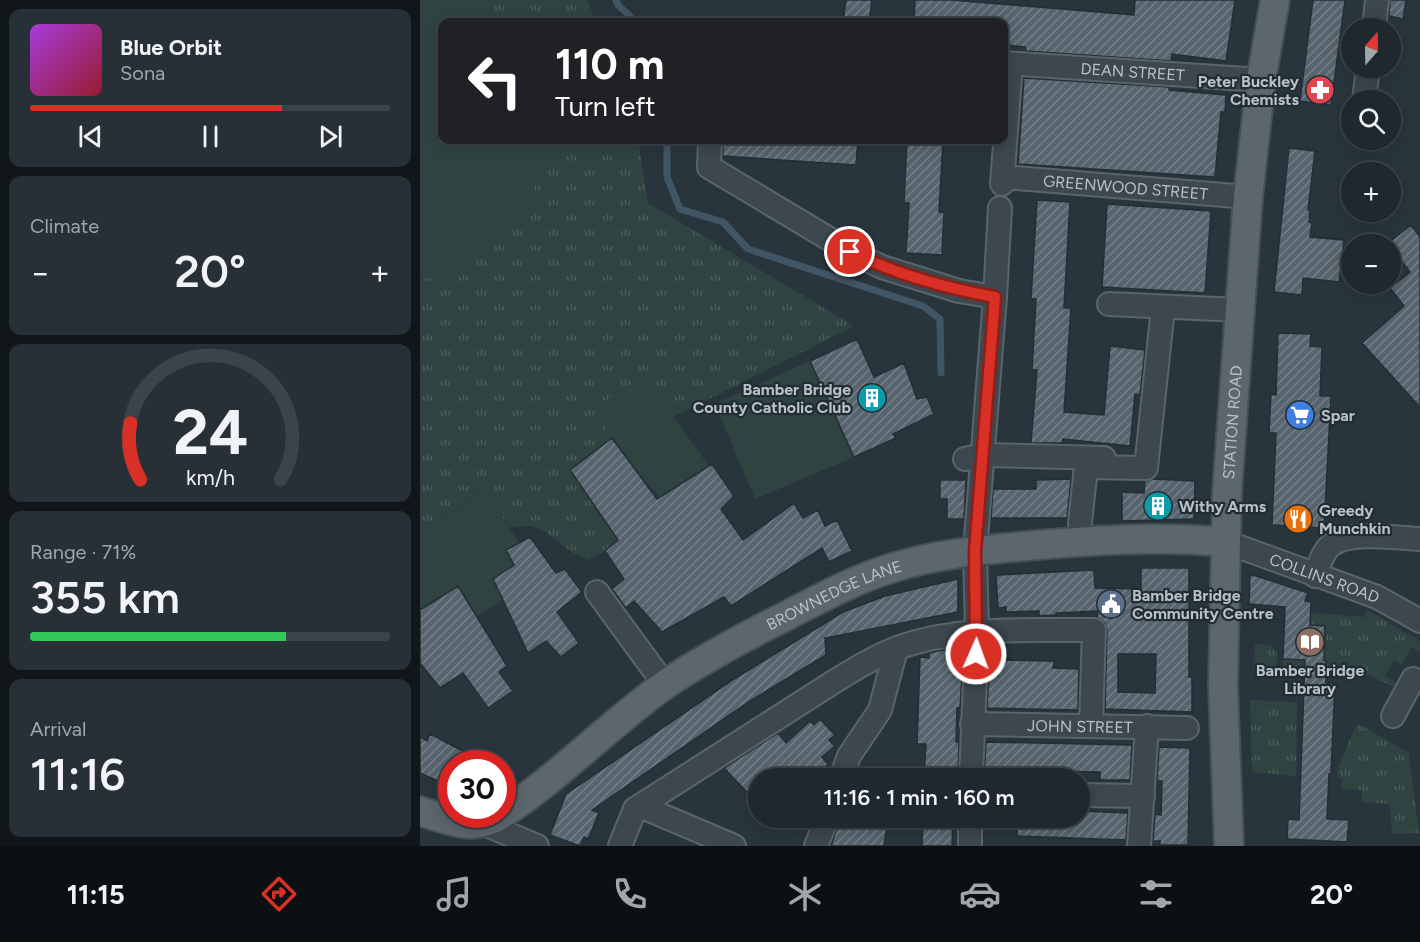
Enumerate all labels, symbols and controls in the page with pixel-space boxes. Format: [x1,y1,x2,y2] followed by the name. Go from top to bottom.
[1341,18,1401,78] north arrow
[1341,18,1401,294] map controls
[120,34,222,61] text: Blue Orbit
[555,39,664,90] text: 110 m
[456,42,534,120] icon: left
[1080,59,1185,84] street label: DEAN STREET
[120,61,165,85] text: Sona
[1198,72,1300,109] place label: Peter Buckley Chemists
[1304,74,1336,106] pharmacy icon: Peter Buckley Chemists
[555,90,655,123] text: Turn left
[1341,90,1401,150] button: search
[74,120,107,153] icon: previous
[194,120,227,153] icon: pause
[314,120,347,153] icon: next
[1341,162,1401,222] button: +
[1042,171,1209,203] street label: GREENWOOD STREET
[30,214,99,238] text: Climate
[824,226,875,277] pin
[1341,234,1401,294] button: −
[833,235,866,268] icon: arrive
[174,244,246,298] text: 20°
[30,253,51,292] text: −
[369,253,390,292] text: +
[1218,365,1246,480] street label: STATION ROAD
[693,380,851,417] place label: Bamber Bridge County Catholic Club
[856,382,888,414] building icon: Bamber Bridge County Catholic Club
[172,395,248,470] text: 24
[1284,399,1316,431] supermarket icon: Spar
[1321,406,1355,425] place label: Spar
[186,465,234,490] text: km/h
[1142,490,1174,522] building icon: Withy Arms
[1179,497,1267,516] place label: Withy Arms
[1319,501,1391,538] place label: Greedy Munchkin
[1282,503,1314,535] restaurant icon: Greedy Munchkin
[30,540,136,564] text: Range · 71%
[1267,549,1382,607] street label: COLLINS ROAD
[763,556,904,634] street label: BROWNEDGE LANE
[30,570,180,624] text: 355 km
[1132,586,1274,623] place label: Bamber Bridge Community Centre
[1095,588,1127,620] public building icon: Bamber Bridge Community Centre
[944,622,1008,686] position arrow
[1294,626,1326,658] library icon: Bamber Bridge Library
[1256,661,1364,698] place label: Bamber Bridge Library
[1027,716,1133,736] street label: JOHN STREET
[30,717,86,741] text: Arrival
[30,747,125,801] text: 11:16
[438,750,516,828] speed limit sign: 30
[824,784,1014,811] text: 11:16 · 1 min · 160 m
[258,873,300,915] icon: directions
[433,873,475,915] icon: music
[609,873,651,915] icon: phone
[784,873,826,915] icon: climate
[959,873,1001,915] icon: car
[1135,873,1177,915] icon: filters
[67,878,125,911] text: 11:15
[1310,878,1353,911] text: 20°

